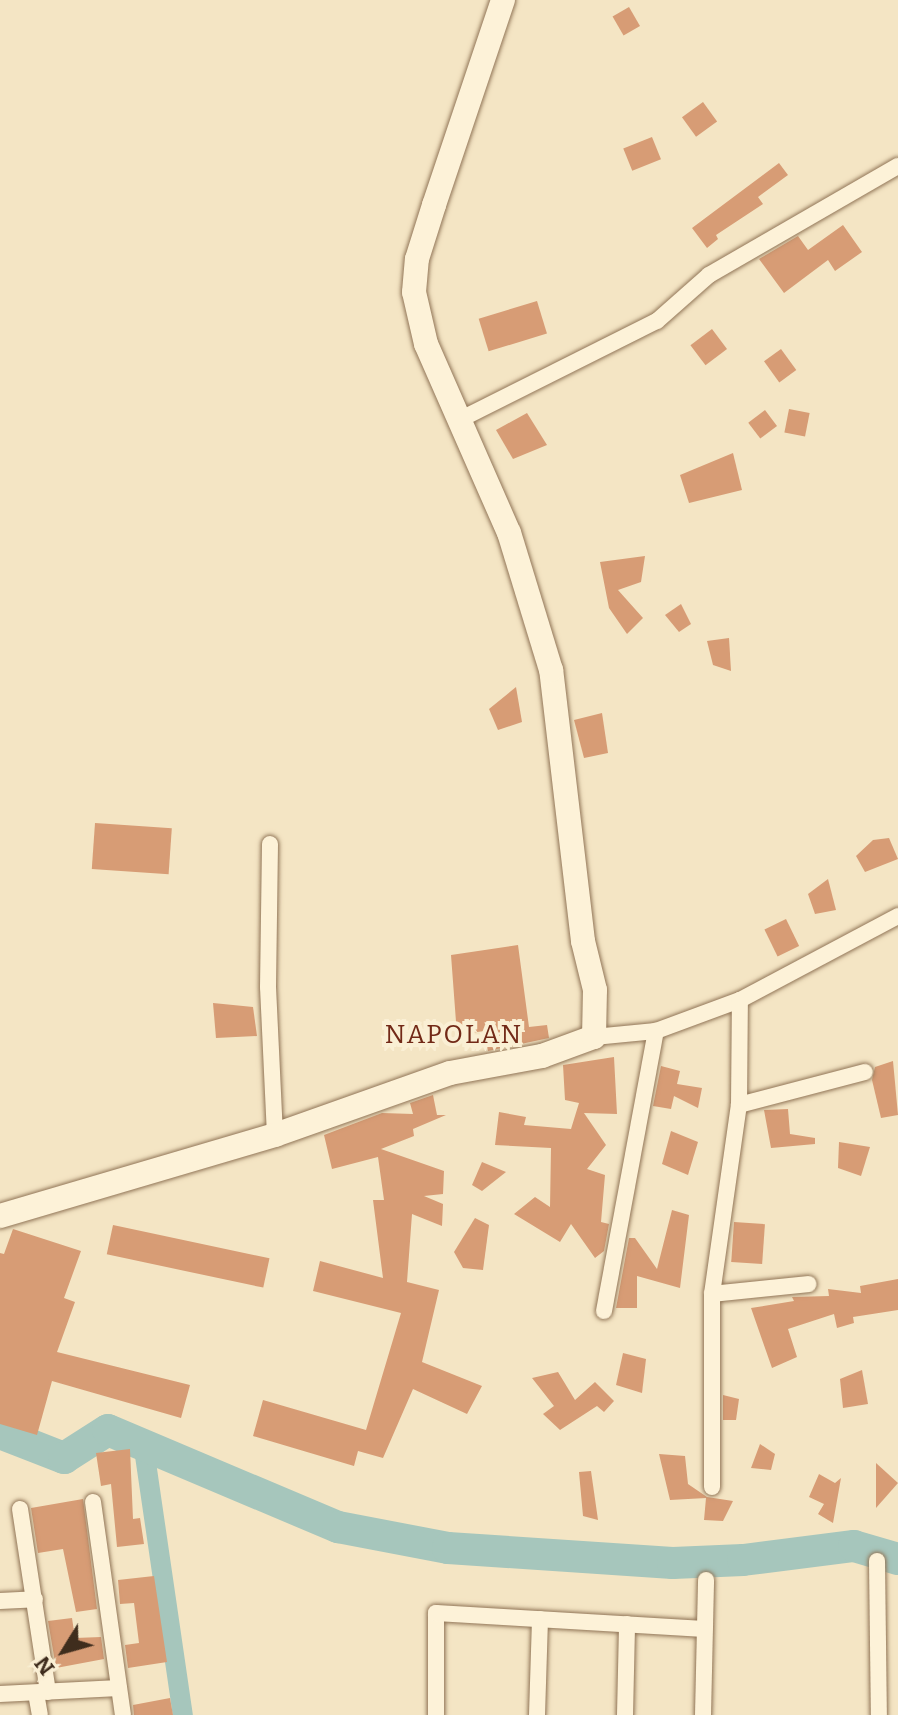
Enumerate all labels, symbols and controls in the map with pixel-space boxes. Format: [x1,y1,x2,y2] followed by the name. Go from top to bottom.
[385,1019,523,1051] district label: NAPOLAN
[24,1611,104,1691] north arrow
[29,1651,60,1681] text: N

